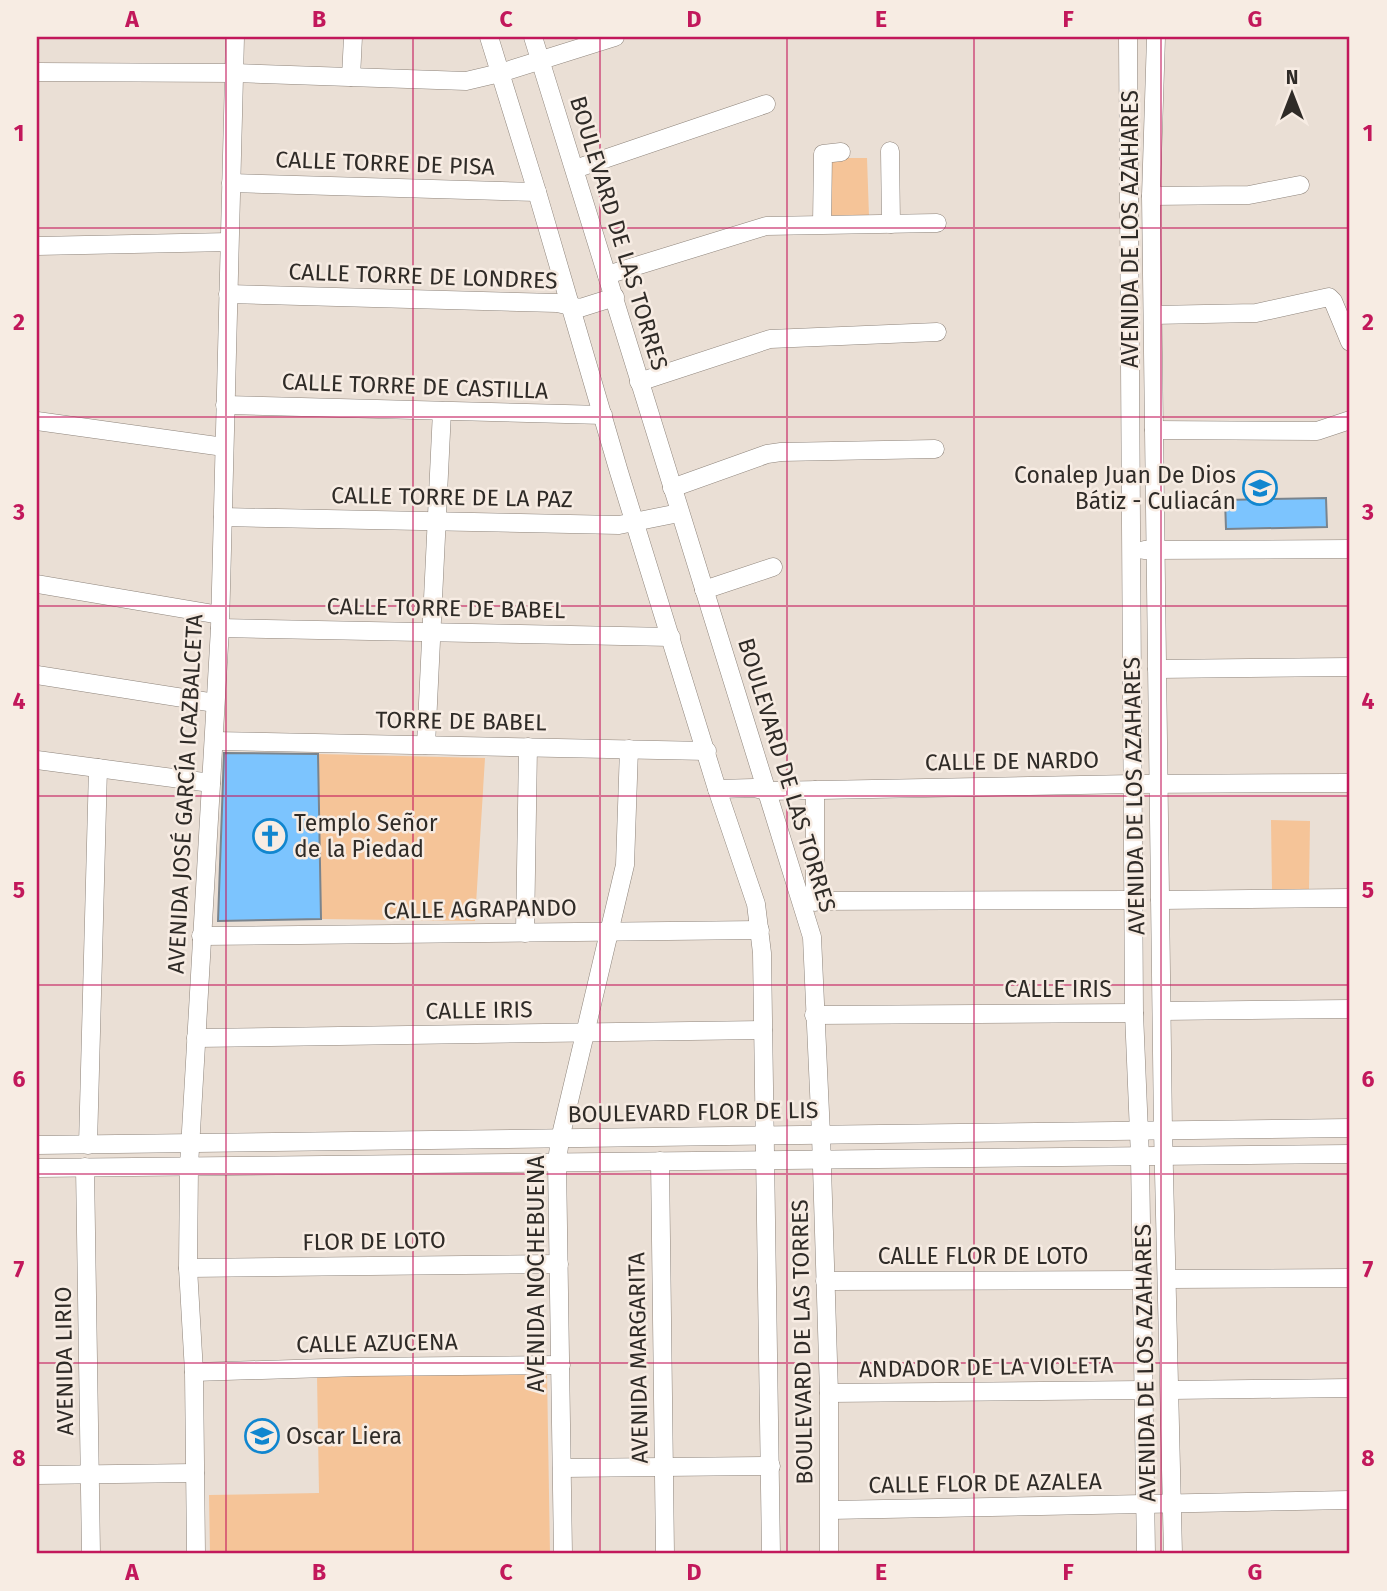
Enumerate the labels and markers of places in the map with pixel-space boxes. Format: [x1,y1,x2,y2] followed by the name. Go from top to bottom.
[1014,461,1236,515] place label: Conalep Juan De Dios Bátiz - Culiacán
[1241,469,1279,507] school or university icon: Conalep Juan De Dios Bátiz - Culiacán
[294,809,438,863] place label: Templo Señor de la Piedad
[251,817,289,855] church icon: Templo Señor de la Piedad
[243,1417,281,1455] school or university icon: Oscar Liera
[286,1422,402,1450] place label: Oscar Liera

